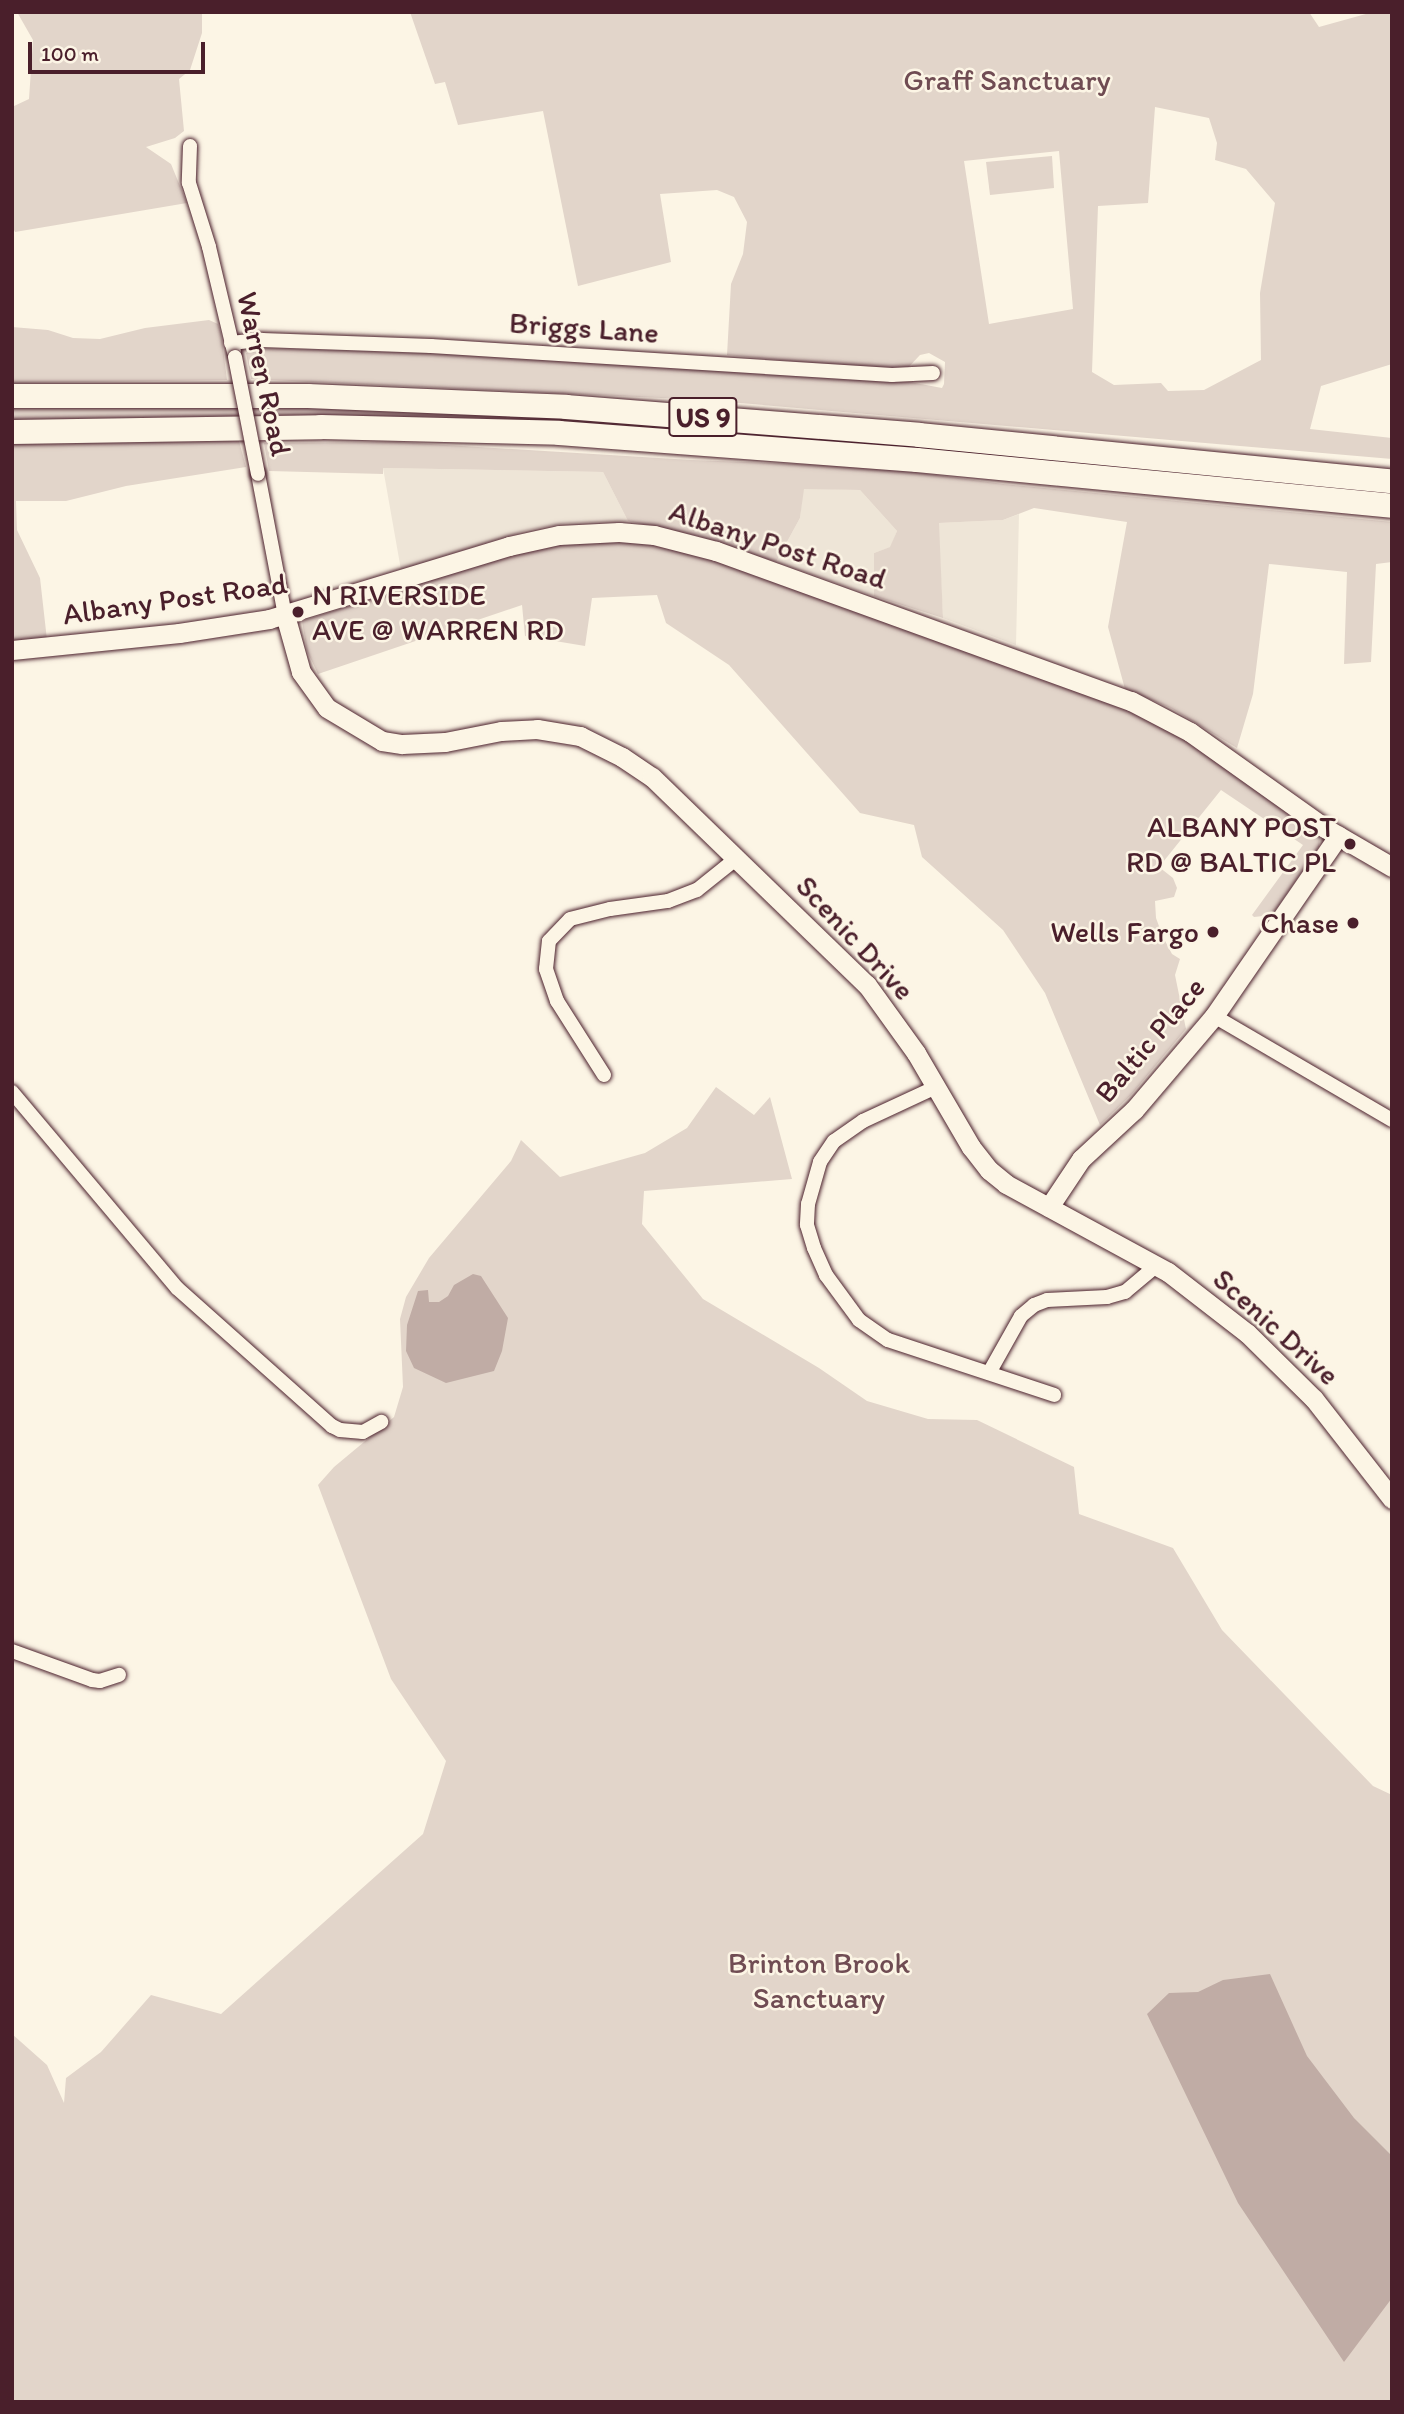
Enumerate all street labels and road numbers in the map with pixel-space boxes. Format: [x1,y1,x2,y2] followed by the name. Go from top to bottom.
[229,289,299,459] street label: Warren Road
[507,305,661,351] street label: Briggs Lane
[668,392,738,442] road number: US 9
[666,493,890,597] street label: Albany Post Road
[61,566,289,632] street label: Albany Post Road
[788,868,922,1008] street label: Scenic Drive
[1087,970,1213,1110] street label: Baltic Place
[1205,1261,1347,1393] street label: Scenic Drive

